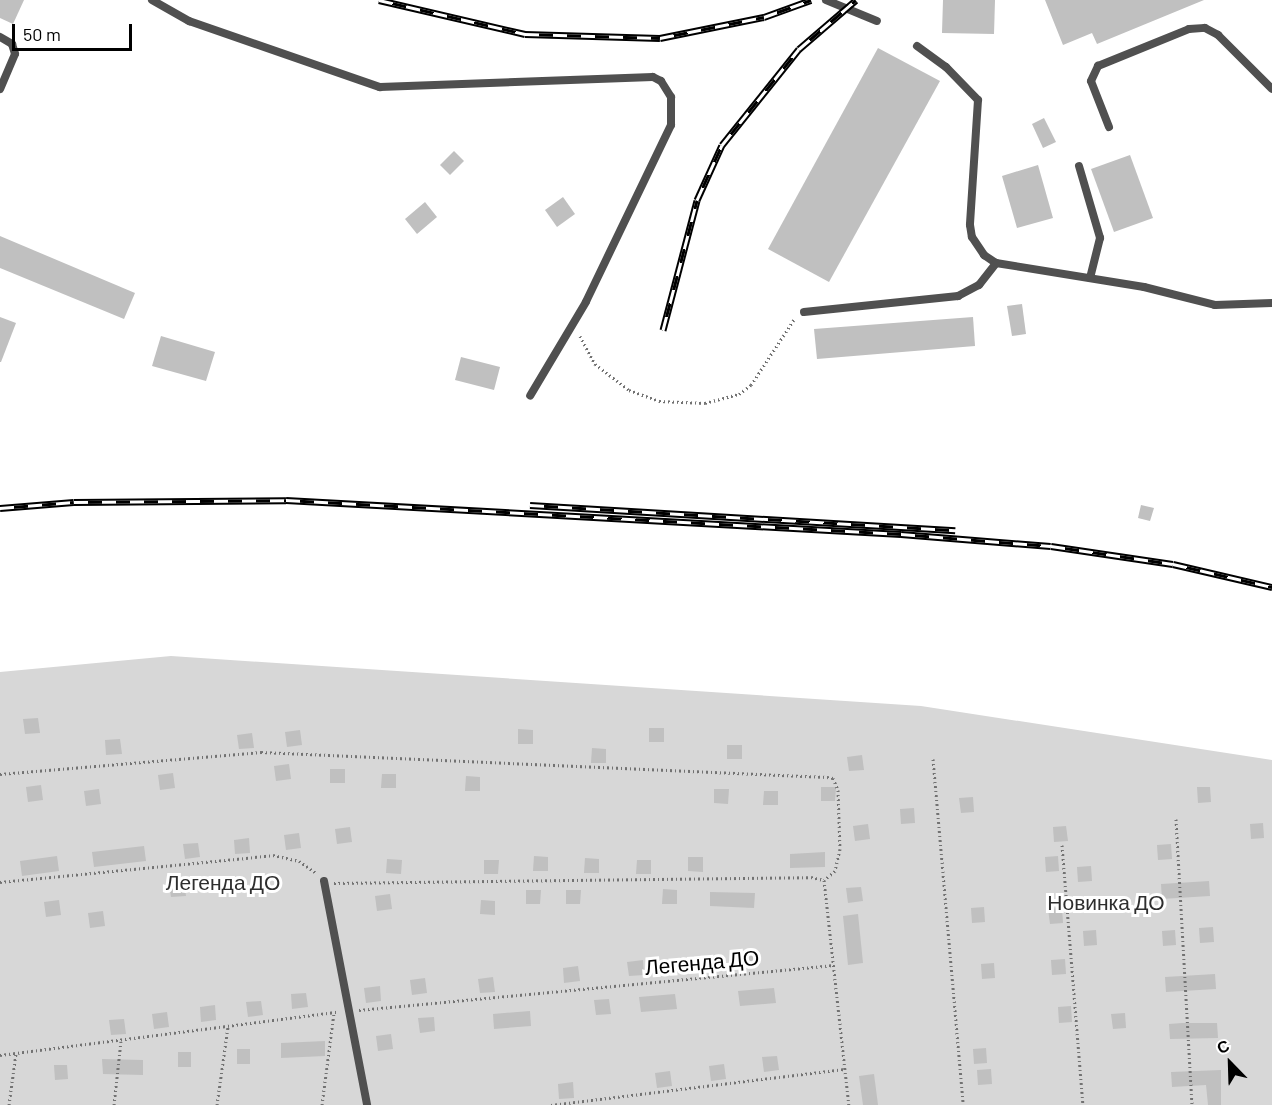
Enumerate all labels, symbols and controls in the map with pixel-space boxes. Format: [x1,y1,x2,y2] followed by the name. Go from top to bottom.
[15,12,135,50] scale bar
[23,23,61,45] text: 50 m
[166,869,280,895] park label: Легенда ДО
[1047,889,1165,915] park label: Новинка ДО
[644,944,760,980] street label: Легенда ДО
[1200,1033,1260,1093] north arrow
[1214,1035,1232,1057] text: С

